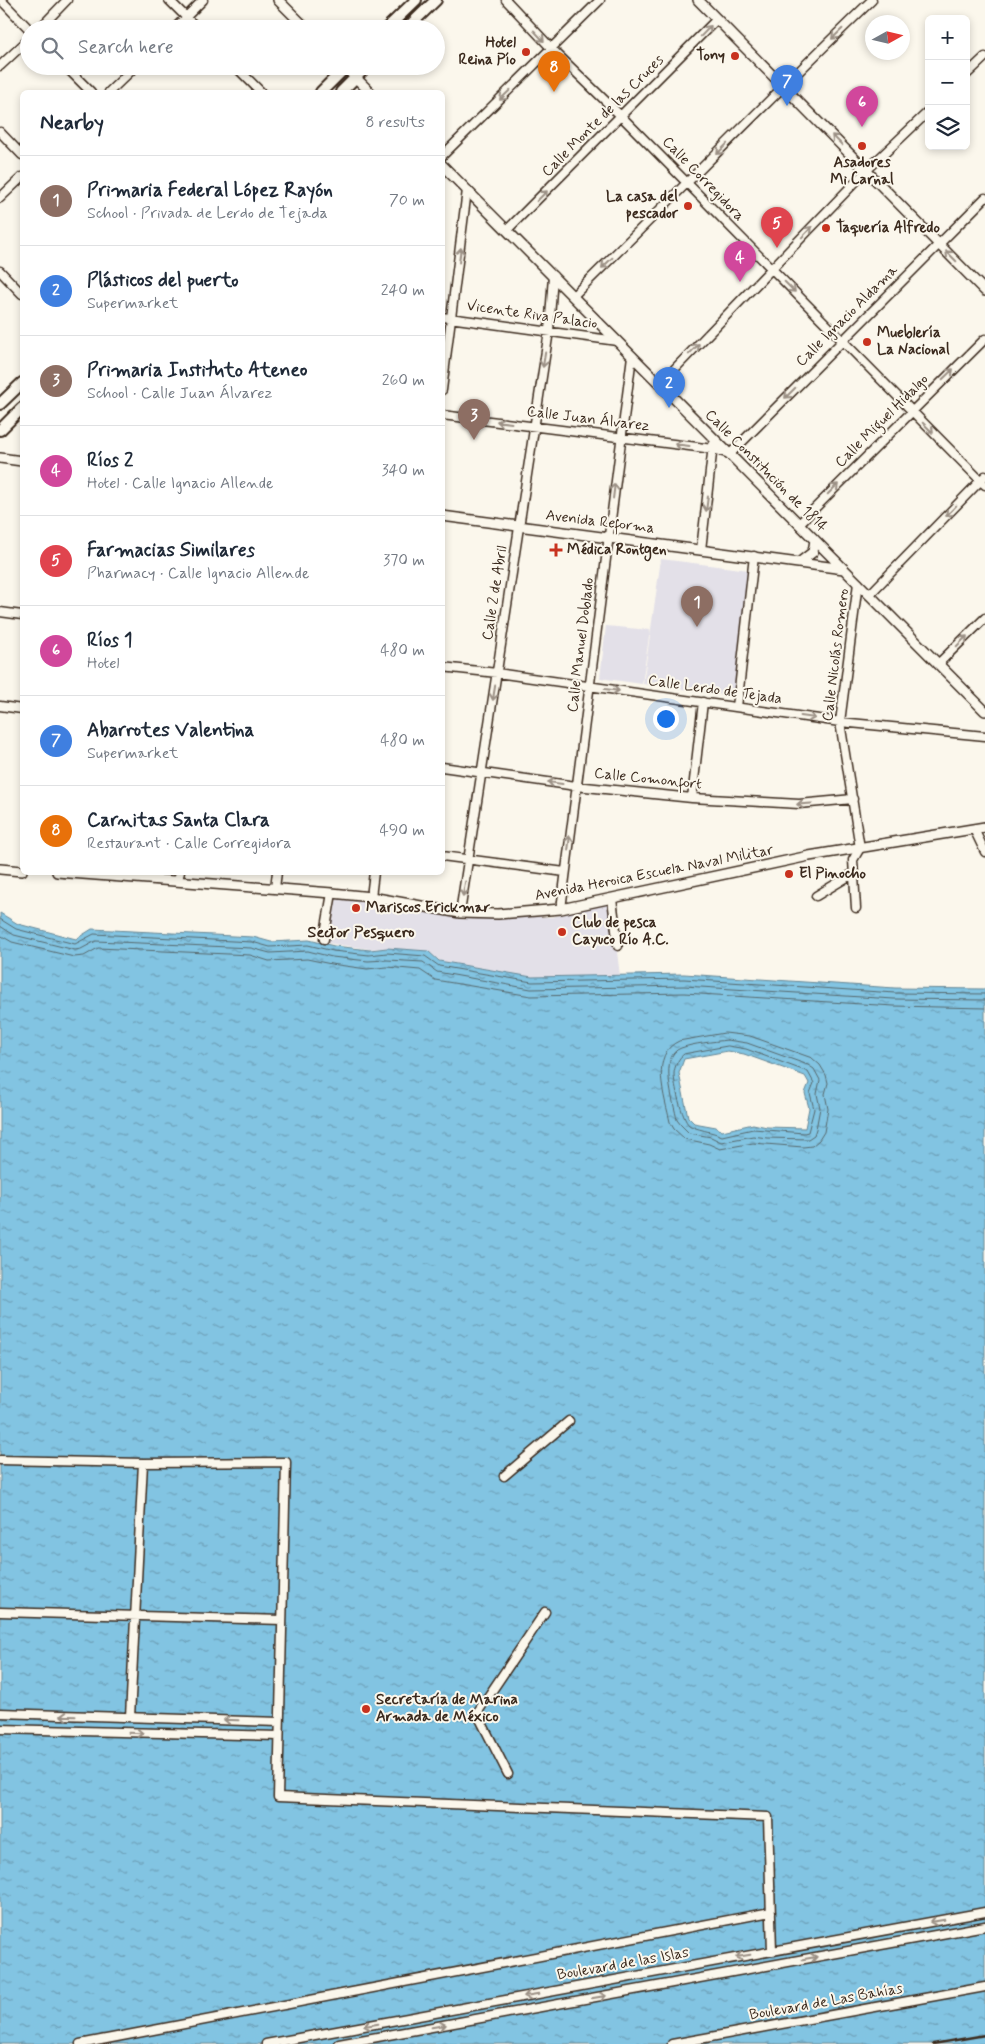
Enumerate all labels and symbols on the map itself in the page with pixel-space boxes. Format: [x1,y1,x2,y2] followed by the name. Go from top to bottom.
[865,15,910,60] north arrow
[700,25,712,37] one-way arrow
[830,28,843,40] one-way arrow
[533,29,545,42] one-way arrow
[458,33,517,70] place label: Hotel Reina Pío
[520,46,532,58] marker: Hotel Reina Pío
[696,46,725,66] place label: Tony
[537,50,669,182] street label: Calle Monte de las Cruces
[729,50,741,62] marker: Tony
[538,51,570,92] pin: 8
[771,65,803,106] pin: 7
[846,86,878,127] pin: 6
[499,89,511,101] one-way arrow
[657,132,749,226] street label: Calle Corregidora
[831,134,843,146] one-way arrow
[856,140,868,152] marker: Asadores Mi Carnal
[716,142,728,155] one-way arrow
[830,153,894,190] place label: Asadores Mi Carnal
[606,187,679,224] place label: La casa del pescador
[536,190,548,202] one-way arrow
[682,200,694,212] marker: La casa del pescador
[761,207,793,248] pin: 5
[836,218,940,238] place label: Taquería Alfredo
[820,222,832,234] marker: Taquería Alfredo
[801,226,813,239] one-way arrow
[724,241,756,282] pin: 4
[455,247,465,263] one-way arrow
[945,250,957,263] one-way arrow
[600,257,613,269] one-way arrow
[792,260,903,371] street label: Calle Ignacio Aldama
[783,281,795,293] one-way arrow
[465,296,599,334] street label: Vicente Riva Palacio
[877,323,950,360] place label: Mueblería La Nacional
[861,336,873,348] marker: Mueblería La Nacional
[688,343,700,355] one-way arrow
[539,351,549,367] one-way arrow
[653,367,685,408] pin: 2
[942,369,954,381] one-way arrow
[831,370,934,473] street label: Calle Miguel Hidalgo
[784,387,796,400] one-way arrow
[458,399,490,440] pin: 3
[525,401,651,436] street label: Calle Juan Álvarez
[700,405,832,537] street label: Calle Constitución de 1814
[496,417,512,427] one-way arrow
[922,422,934,434] one-way arrow
[674,440,690,450] one-way arrow
[609,483,619,499] one-way arrow
[827,484,839,496] one-way arrow
[702,495,712,511] one-way arrow
[544,505,656,541] street label: Avenida Reforma
[945,505,957,517] one-way arrow
[567,540,667,562] place label: Médica Rontgen
[549,543,563,557] marker: Médica Rontgen
[478,544,512,642] street label: Calle 2 de Abril
[563,576,599,714] street label: Calle Manuel Doblado
[681,586,713,627] pin: 1
[818,587,854,723] street label: Calle Nicolás Romero
[955,635,968,647] one-way arrow
[647,671,783,709] street label: Calle Lerdo de Tejada
[488,685,498,701] one-way arrow
[604,685,620,695] one-way arrow
[653,706,679,732] your location
[799,712,815,722] one-way arrow
[593,763,703,797] street label: Calle Comonfort
[548,778,564,788] one-way arrow
[796,799,812,808] one-way arrow
[564,835,574,851] one-way arrow
[533,840,776,906] street label: Avenida Heroica Escuela Naval Militar
[799,864,866,884] place label: El Pinocho
[783,868,795,880] marker: El Pinocho
[459,880,469,896] one-way arrow
[366,898,491,918] place label: Mariscos Erickmar
[350,902,362,914] marker: Mariscos Erickmar
[572,913,669,950] place label: Club de pesca Cayuco Río A.C.
[308,922,415,943] district label: Sector Pesquero
[556,926,568,938] marker: Club de pesca Cayuco Río A.C.
[376,1690,518,1727] place label: Secretaría de Marina Armada de México
[360,1703,372,1715] marker: Secretaría de Marina Armada de México
[60,1711,76,1720] one-way arrow
[223,1716,239,1725] one-way arrow
[128,1728,144,1737] one-way arrow
[929,1917,945,1926] one-way arrow
[556,1943,691,1985] street label: Boulevard de las Islas
[735,1952,751,1961] one-way arrow
[802,1952,818,1962] one-way arrow
[748,1979,905,2025] street label: Boulevard de Las Bahías
[524,1991,540,2000] one-way arrow
[590,1991,606,2001] one-way arrow
[364,2020,380,2030] one-way arrow
[430,2020,446,2030] one-way arrow

